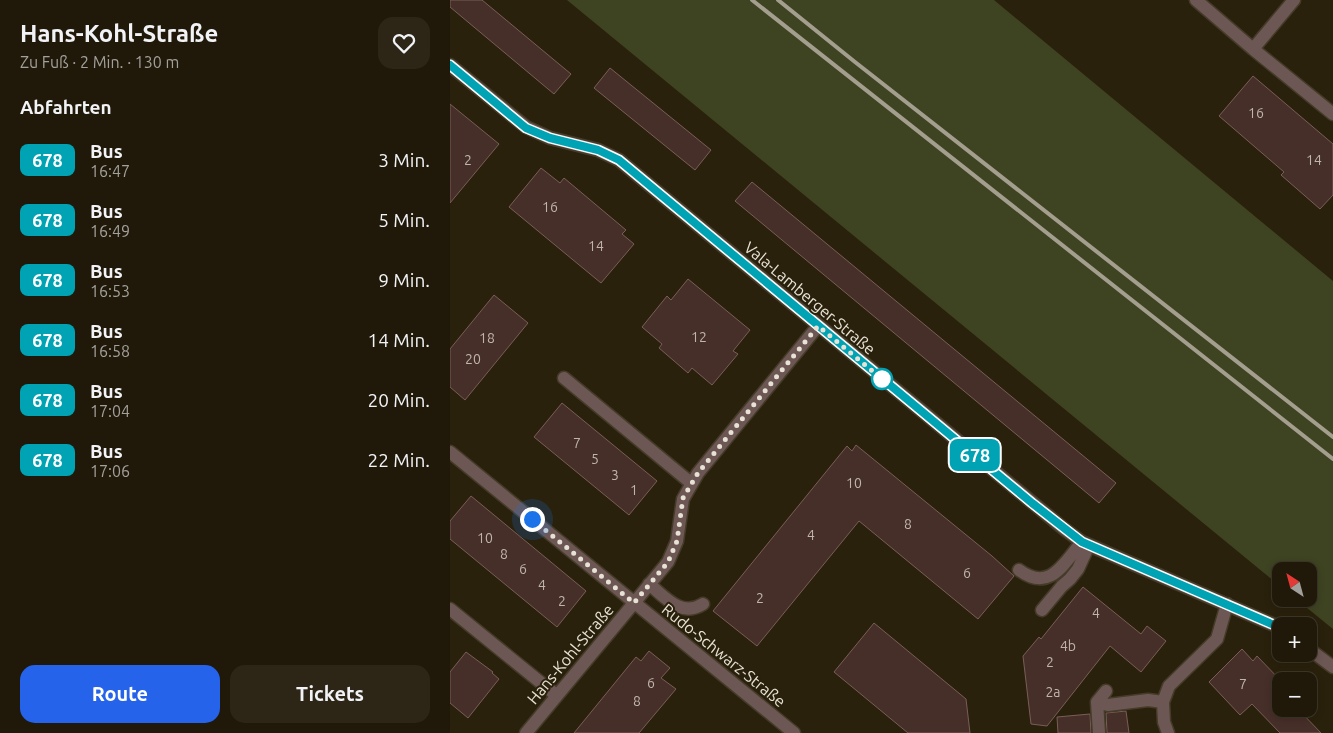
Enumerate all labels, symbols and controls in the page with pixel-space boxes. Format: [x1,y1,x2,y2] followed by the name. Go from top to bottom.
[378,17,430,69] button: heart
[20,20,218,47] text: Hans-Kohl-Straße
[20,53,179,71] text: Zu Fuß · 2 Min. · 130 m
[20,96,112,118] text: Abfahrten
[1248,105,1264,121] house number: 16
[90,140,123,162] text: Bus
[378,149,430,171] text: 3 Min.
[32,150,63,170] text: 678
[464,152,472,168] house number: 2
[1306,152,1322,168] house number: 14
[90,162,130,180] text: 16:47
[542,199,558,215] house number: 16
[90,200,123,222] text: Bus
[378,209,430,231] text: 5 Min.
[32,210,63,230] text: 678
[90,222,130,240] text: 16:49
[588,238,604,254] house number: 14
[741,238,879,358] street label: Vala-Lamberger-Straße
[90,260,123,282] text: Bus
[378,269,430,291] text: 9 Min.
[32,270,63,290] text: 678
[90,282,130,300] text: 16:53
[90,320,123,342] text: Bus
[368,329,430,351] text: 14 Min.
[691,329,707,345] house number: 12
[32,330,63,350] text: 678
[479,330,495,346] house number: 18
[90,342,130,360] text: 16:58
[465,351,481,367] house number: 20
[871,368,893,390] unlabelled marker
[90,380,123,402] text: Bus
[368,389,430,411] text: 20 Min.
[32,390,63,410] text: 678
[90,402,130,420] text: 17:04
[573,435,581,451] house number: 7
[946,439,1004,471] line badge: 678
[90,440,123,462] text: Bus
[960,445,990,465] text: 678
[368,449,430,471] text: 22 Min.
[32,450,63,470] text: 678
[591,451,599,467] house number: 5
[90,462,130,480] text: 17:06
[611,467,619,483] house number: 3
[846,475,862,491] house number: 10
[630,482,638,498] house number: 1
[520,507,545,532] your location
[904,516,912,532] house number: 8
[807,527,815,543] house number: 4
[477,530,493,546] house number: 10
[500,546,508,562] house number: 8
[519,561,527,577] house number: 6
[1272,562,1318,608] north arrow
[1272,562,1317,717] map controls
[963,565,971,581] house number: 6
[538,577,546,593] house number: 4
[756,590,764,606] house number: 2
[558,593,566,609] house number: 2
[659,600,789,710] street label: Rudo-Schwarz-Straße
[523,601,617,707] street label: Hans-Kohl-Straße
[1092,605,1100,621] house number: 4
[1272,617,1317,662] button: +
[1060,638,1076,654] house number: 4b
[1046,654,1054,670] house number: 2
[20,665,220,723] button: Route
[230,665,430,723] button: Tickets
[1272,672,1317,717] button: −
[647,675,655,691] house number: 6
[1239,676,1247,692] house number: 7
[1045,684,1061,700] house number: 2a
[633,693,641,709] house number: 8

